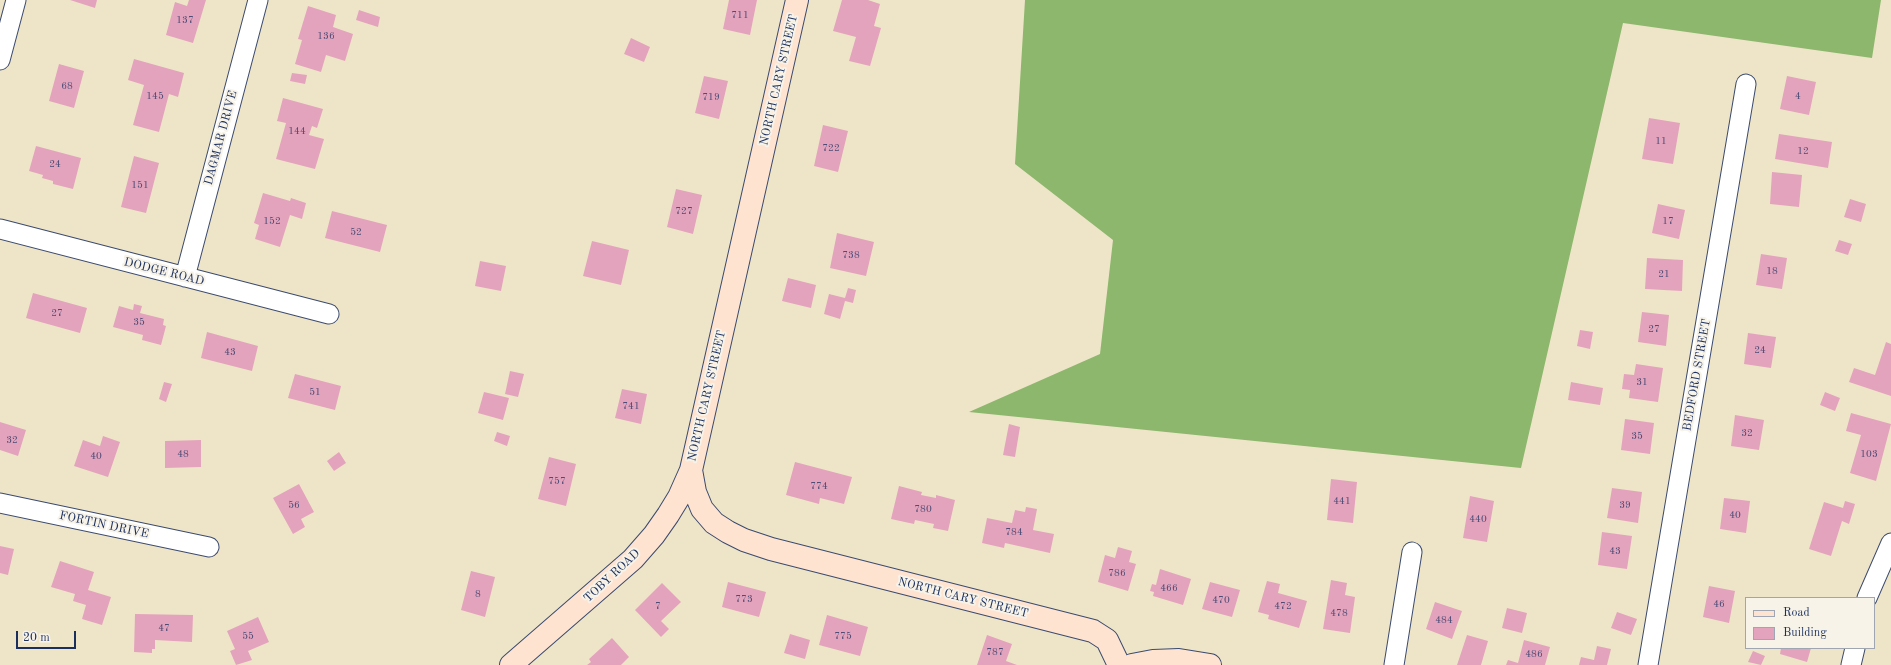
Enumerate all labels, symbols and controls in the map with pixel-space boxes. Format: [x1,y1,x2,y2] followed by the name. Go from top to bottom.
[731,9,749,21] house number: 711
[757,13,801,147] street label: NORTH CARY STREET
[176,14,194,26] house number: 137
[317,30,335,42] house number: 136
[61,80,73,92] house number: 68
[201,89,241,187] street label: DAGMAR DRIVE
[146,90,164,102] house number: 145
[1795,90,1801,102] house number: 4
[702,91,720,103] house number: 719
[288,125,306,137] house number: 144
[1655,135,1667,147] house number: 11
[822,142,840,154] house number: 722
[1797,145,1809,157] house number: 12
[49,158,61,170] house number: 24
[131,179,149,191] house number: 151
[675,205,693,217] house number: 727
[263,215,281,227] house number: 152
[1662,215,1674,227] house number: 17
[350,226,362,238] house number: 52
[842,249,860,261] house number: 738
[122,255,206,289] street label: DODGE ROAD
[1766,265,1778,277] house number: 18
[1658,268,1670,280] house number: 21
[51,307,63,319] house number: 27
[133,316,145,328] house number: 35
[1680,318,1714,432] street label: BEDFORD STREET
[1648,323,1660,335] house number: 27
[685,329,729,463] street label: NORTH CARY STREET
[1754,344,1766,356] house number: 24
[224,346,236,358] house number: 43
[1636,376,1648,388] house number: 31
[309,386,321,398] house number: 51
[622,400,640,412] house number: 741
[1741,427,1753,439] house number: 32
[1631,430,1643,442] house number: 35
[6,434,18,446] house number: 32
[177,448,189,460] house number: 48
[1860,448,1878,460] house number: 103
[90,450,102,462] house number: 40
[548,475,566,487] house number: 757
[810,480,828,492] house number: 774
[1333,495,1351,507] house number: 441
[288,499,300,511] house number: 56
[1619,499,1631,511] house number: 39
[914,503,932,515] house number: 780
[58,508,150,542] street label: FORTIN DRIVE
[1729,509,1741,521] house number: 40
[1469,513,1487,525] house number: 440
[1005,526,1023,538] house number: 784
[1609,545,1621,557] house number: 43
[581,546,643,606] street label: TOBY ROAD
[1108,567,1126,579] house number: 786
[896,575,1030,621] street label: NORTH CARY STREET
[1160,582,1178,594] house number: 466
[475,588,481,600] house number: 8
[735,593,753,605] house number: 773
[1212,594,1230,606] house number: 470
[1745,597,1875,649] legend
[1713,598,1725,610] house number: 46
[655,600,661,612] house number: 7
[1274,600,1292,612] house number: 472
[1330,607,1348,619] house number: 478
[1783,607,1810,619] text: Road
[1435,614,1453,626] house number: 484
[158,622,170,634] house number: 47
[18,623,78,649] scale bar
[1783,627,1827,639] text: Building
[242,630,254,642] house number: 55
[834,630,852,642] house number: 775
[23,632,50,644] text: 20 m
[986,646,1004,658] house number: 787
[1525,648,1543,660] house number: 486

